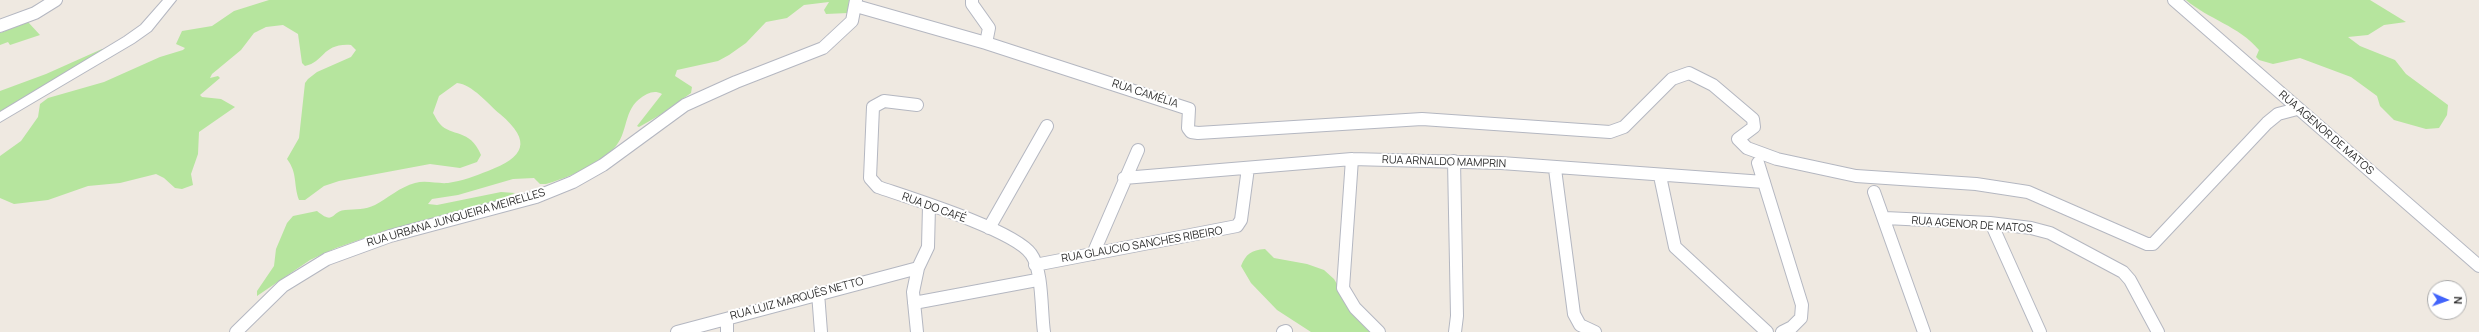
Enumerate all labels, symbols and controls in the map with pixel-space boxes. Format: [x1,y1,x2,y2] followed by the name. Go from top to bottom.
[1110,77,1180,111] street label: RUA CAMÉLIA
[2276,88,2376,178] street label: RUA AGENOR DE MATOS
[1382,153,1506,171] street label: RUA ARNALDO MAMPRIN
[365,186,547,250] street label: RUA URBANA JUNQUEIRA MEIRELLES
[900,190,968,226] street label: RUA DO CAFÉ
[1911,214,2033,236] street label: RUA AGENOR DE MATOS
[1060,224,1224,266] street label: RUA GLAUCIO SANCHES RIBEIRO
[729,275,865,323] street label: RUA LUIZ MARQUÊS NETTO
[2427,280,2467,320] north arrow
[2451,296,2466,305] text: N

